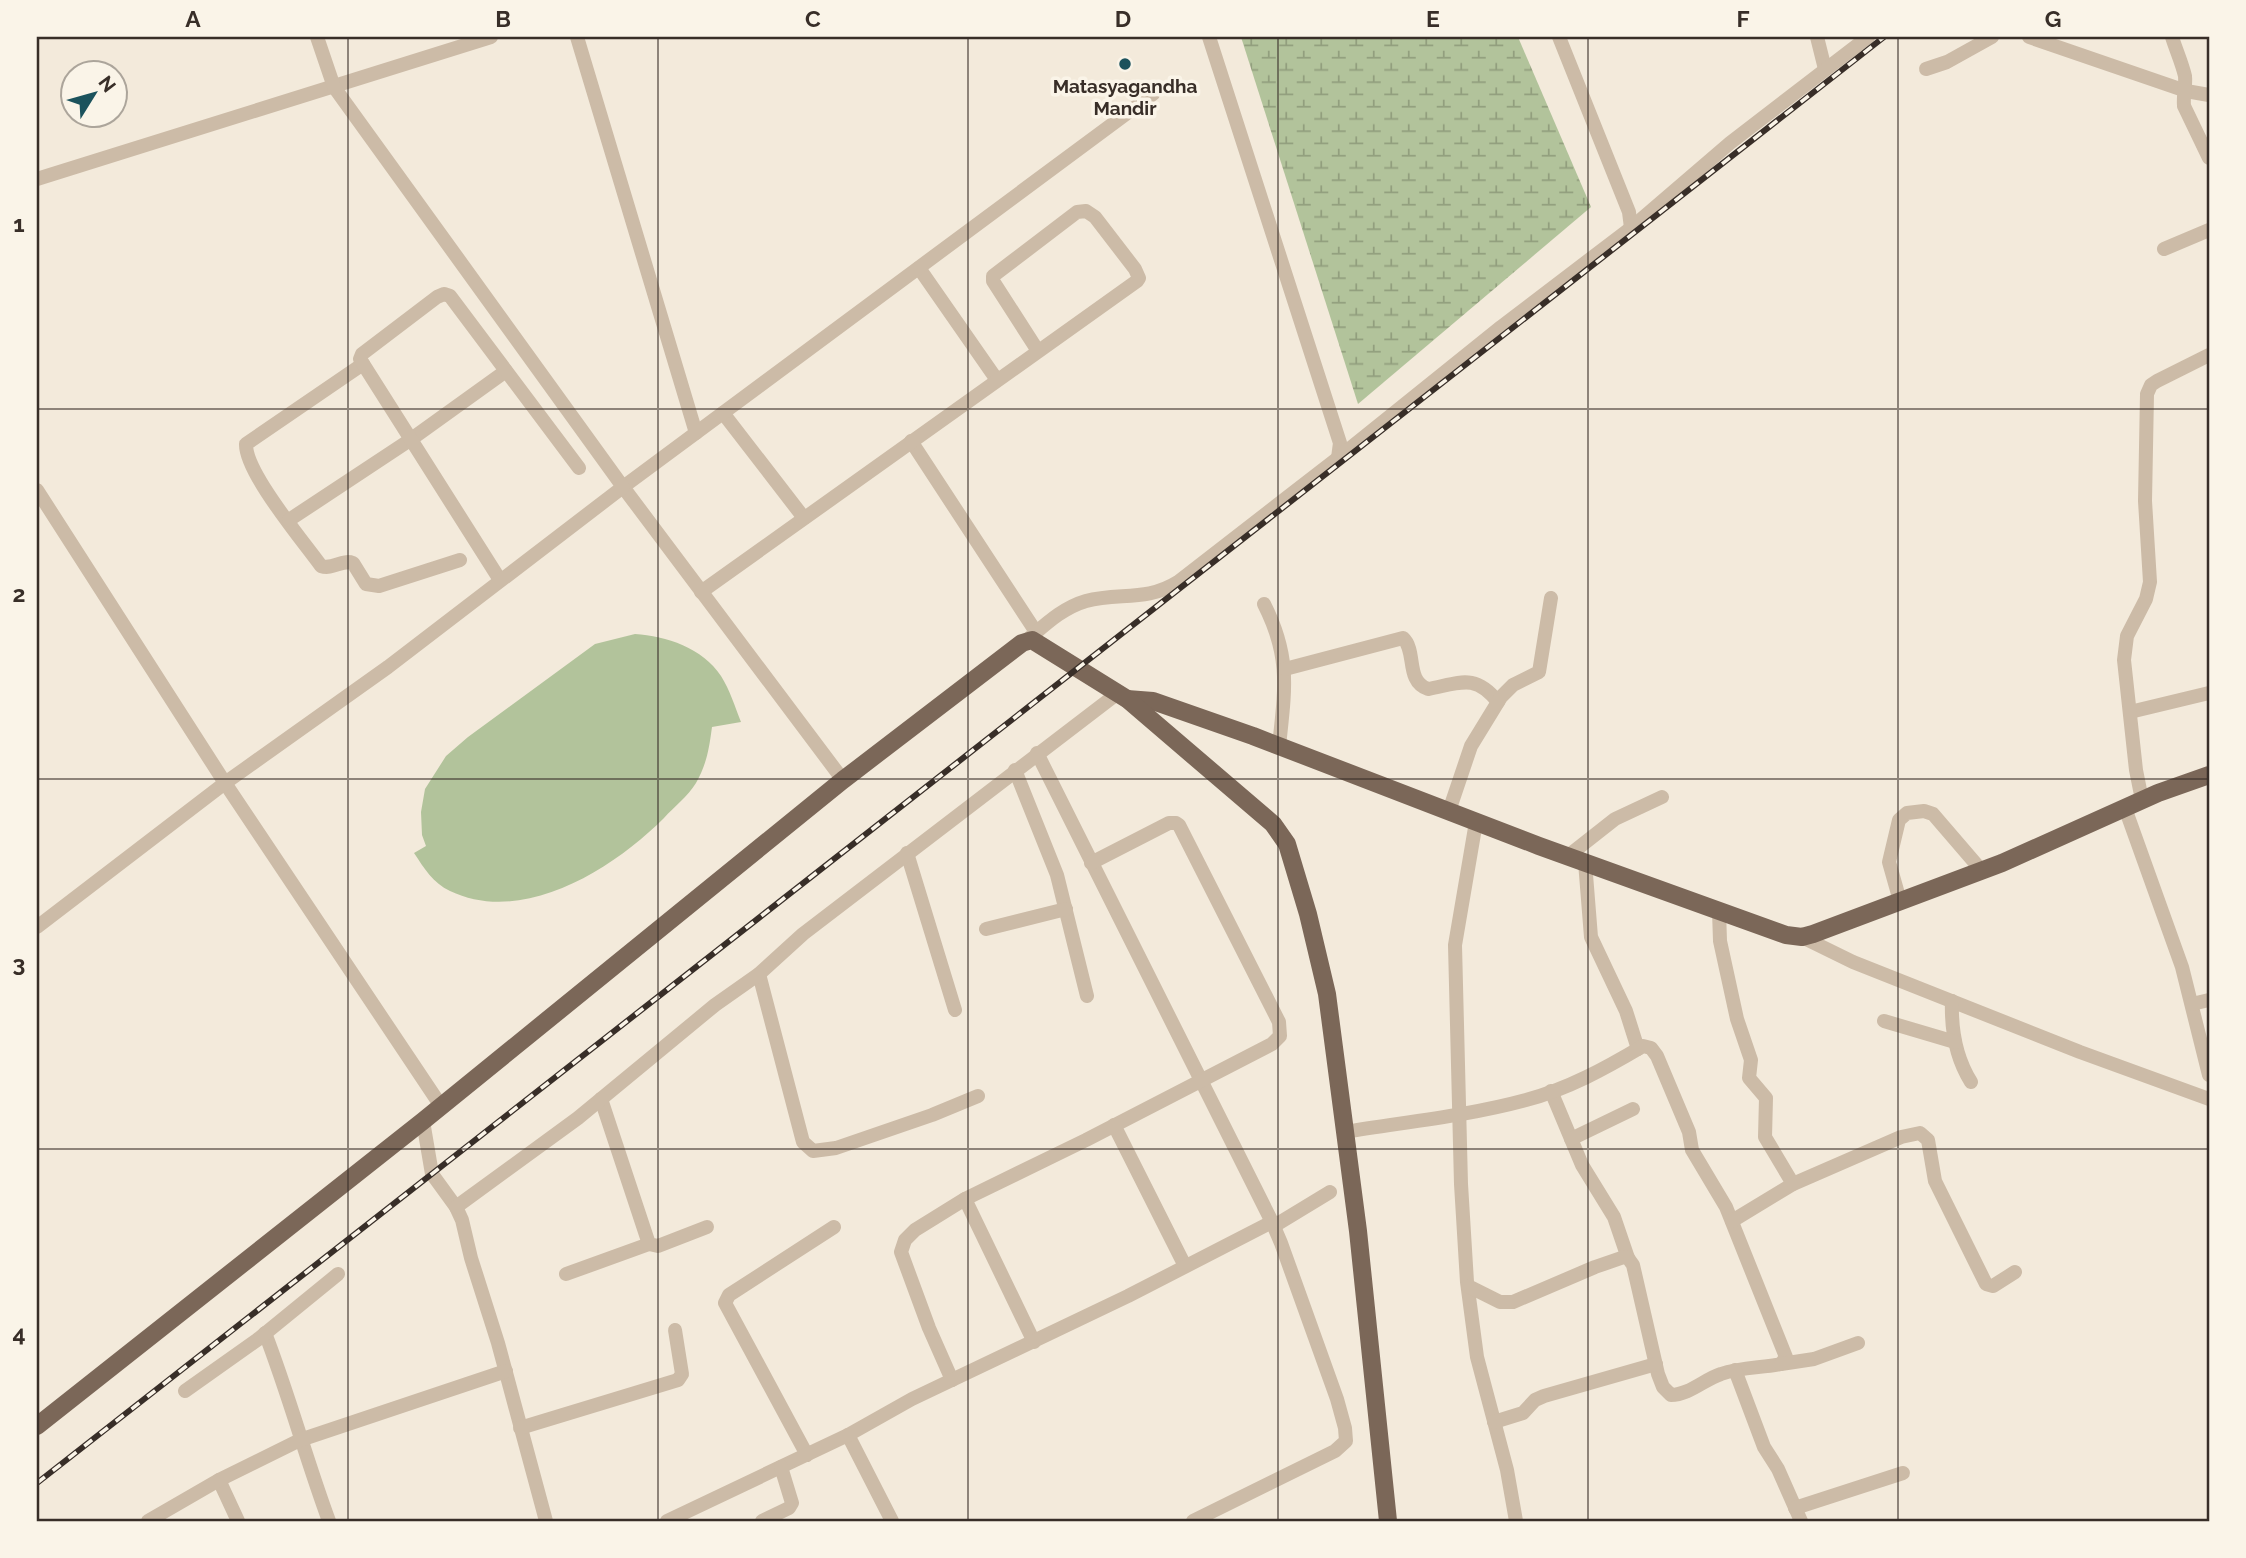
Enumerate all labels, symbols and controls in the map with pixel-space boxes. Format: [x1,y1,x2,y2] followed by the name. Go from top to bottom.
[185,5,201,32] text: A
[495,5,511,32] text: B
[805,5,821,32] text: C
[1115,5,1131,32] text: D
[1426,5,1440,32] text: E
[1736,5,1750,32] text: F
[2045,5,2061,32] text: G
[1117,56,1133,72] marker: Matasyagandha Mandir
[60,60,130,130] north arrow
[94,71,121,96] text: N
[1053,75,1197,119] place label: Matasyagandha Mandir
[13,210,25,237] text: 1
[13,580,25,607] text: 2
[13,950,25,977] text: 3
[12,1320,26,1347] text: 4

